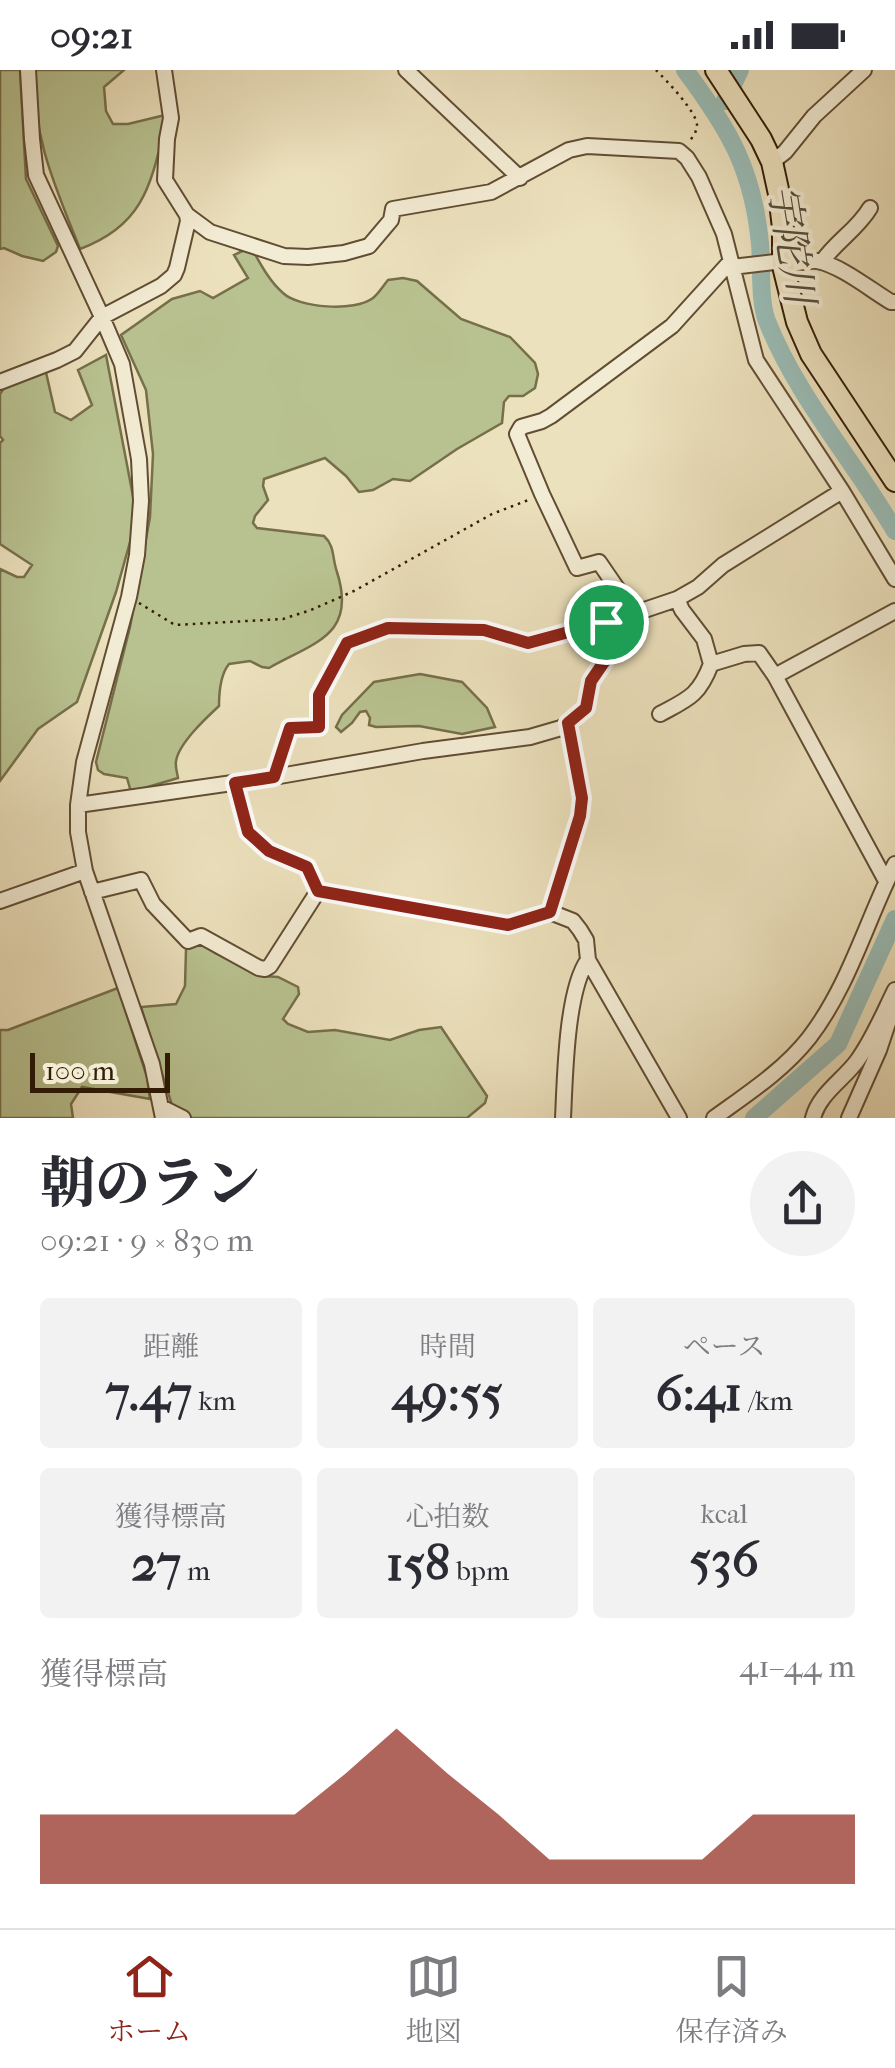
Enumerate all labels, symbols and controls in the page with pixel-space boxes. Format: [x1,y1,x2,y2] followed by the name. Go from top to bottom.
[50,13,133,58] text: 09:21
[759,181,824,311] water label: 宇陀川
[564,580,649,665] pin
[579,595,634,650] icon: arrive
[30,1048,170,1093] scale bar
[45,1054,115,1087] text: 100 m
[750,1151,855,1256] button: share
[40,1152,260,1216] text: 朝のラン
[40,1222,253,1259] text: 09:21 · 9 × 830 m
[143,1330,199,1363] text: 距離
[419,1330,476,1363] text: 時間
[683,1330,765,1363] text: ペース
[106,1364,192,1423] text: 7.47
[392,1364,503,1423] text: 49:55
[656,1364,742,1423] text: 6:41
[192,1384,236,1417] text: km
[742,1384,793,1417] text: /km
[701,1497,748,1530] text: kcal
[115,1500,227,1533] text: 獲得標高
[405,1500,490,1533] text: 心拍数
[690,1530,759,1589] text: 536
[131,1534,181,1593] text: 27
[386,1534,450,1593] text: 158
[181,1554,210,1587] text: m
[450,1554,509,1587] text: bpm
[739,1648,855,1685] text: 41–44 m
[40,1656,168,1693] text: 獲得標高
[107,1949,191,2049] tab: ホーム
[405,1949,462,2049] tab: 地図
[676,1949,788,2049] tab: 保存済み

